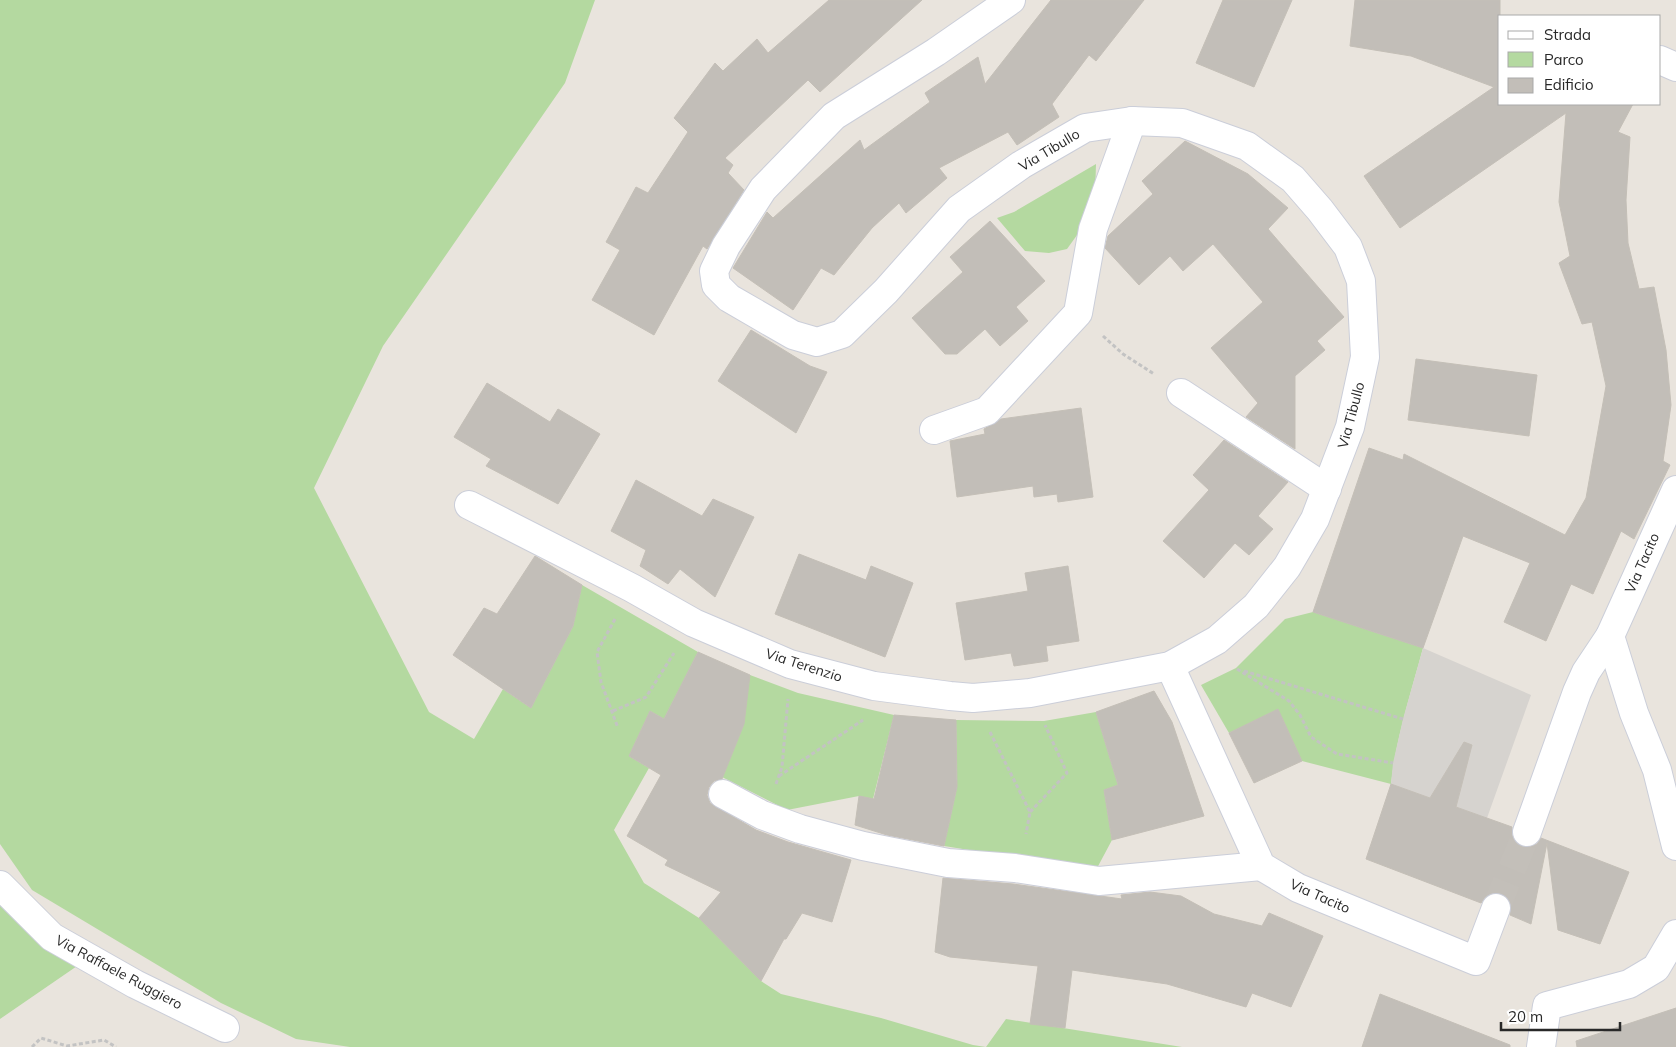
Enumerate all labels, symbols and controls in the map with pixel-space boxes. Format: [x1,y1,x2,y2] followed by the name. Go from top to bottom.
[1498,15,1661,105] legend
[1544,25,1591,44] text: Strada
[1544,50,1584,69] text: Parco
[1544,75,1594,94] text: Edificio
[1015,125,1083,175] street label: Via Tibullo
[1333,380,1369,450] street label: Via Tibullo
[1621,530,1663,596] street label: Via Tacito
[763,644,845,686] street label: Via Terenzio
[1287,875,1353,917] street label: Via Tacito
[52,931,186,1013] street label: Via Raffaele Ruggiero
[1501,1000,1620,1032] scale bar
[1508,1007,1543,1026] text: 20 m

